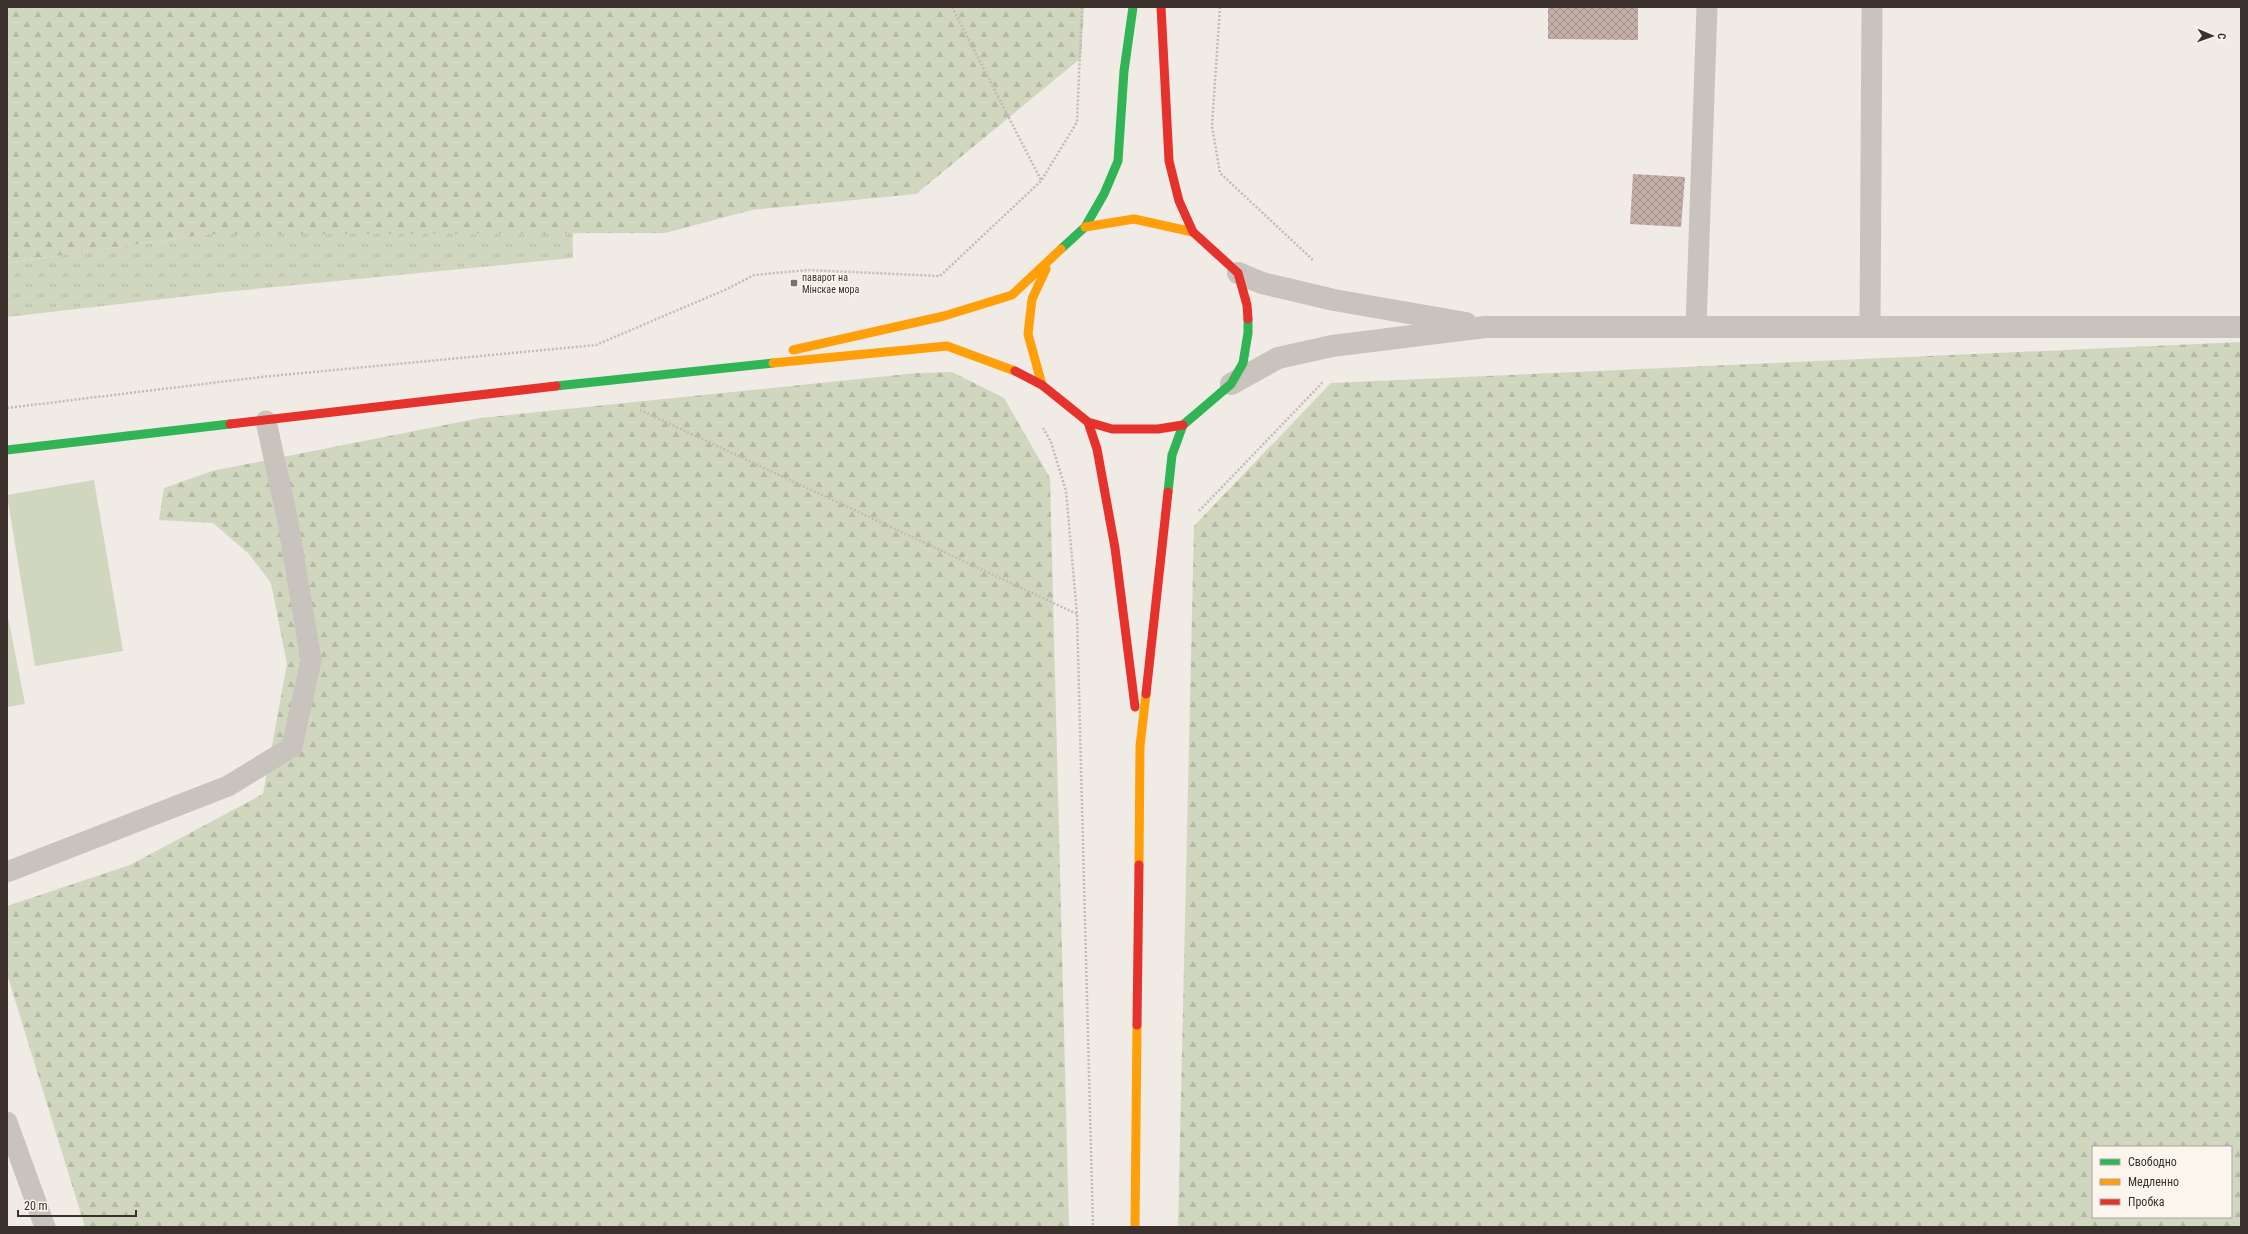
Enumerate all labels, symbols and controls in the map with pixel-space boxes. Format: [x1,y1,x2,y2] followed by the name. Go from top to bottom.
[2192,16,2232,56] north arrow
[2215,33,2228,40] text: С
[802,272,860,295] place label: паварот на Мінскае мора
[789,278,799,288] marker: паварот на Мінскае мора
[2092,1146,2232,1218] legend
[2128,1155,2177,1169] text: Свободно
[2128,1175,2179,1189] text: Медленно
[18,1192,136,1218] scale bar
[2128,1195,2165,1209] text: Пробка
[24,1199,48,1213] text: 20 m

